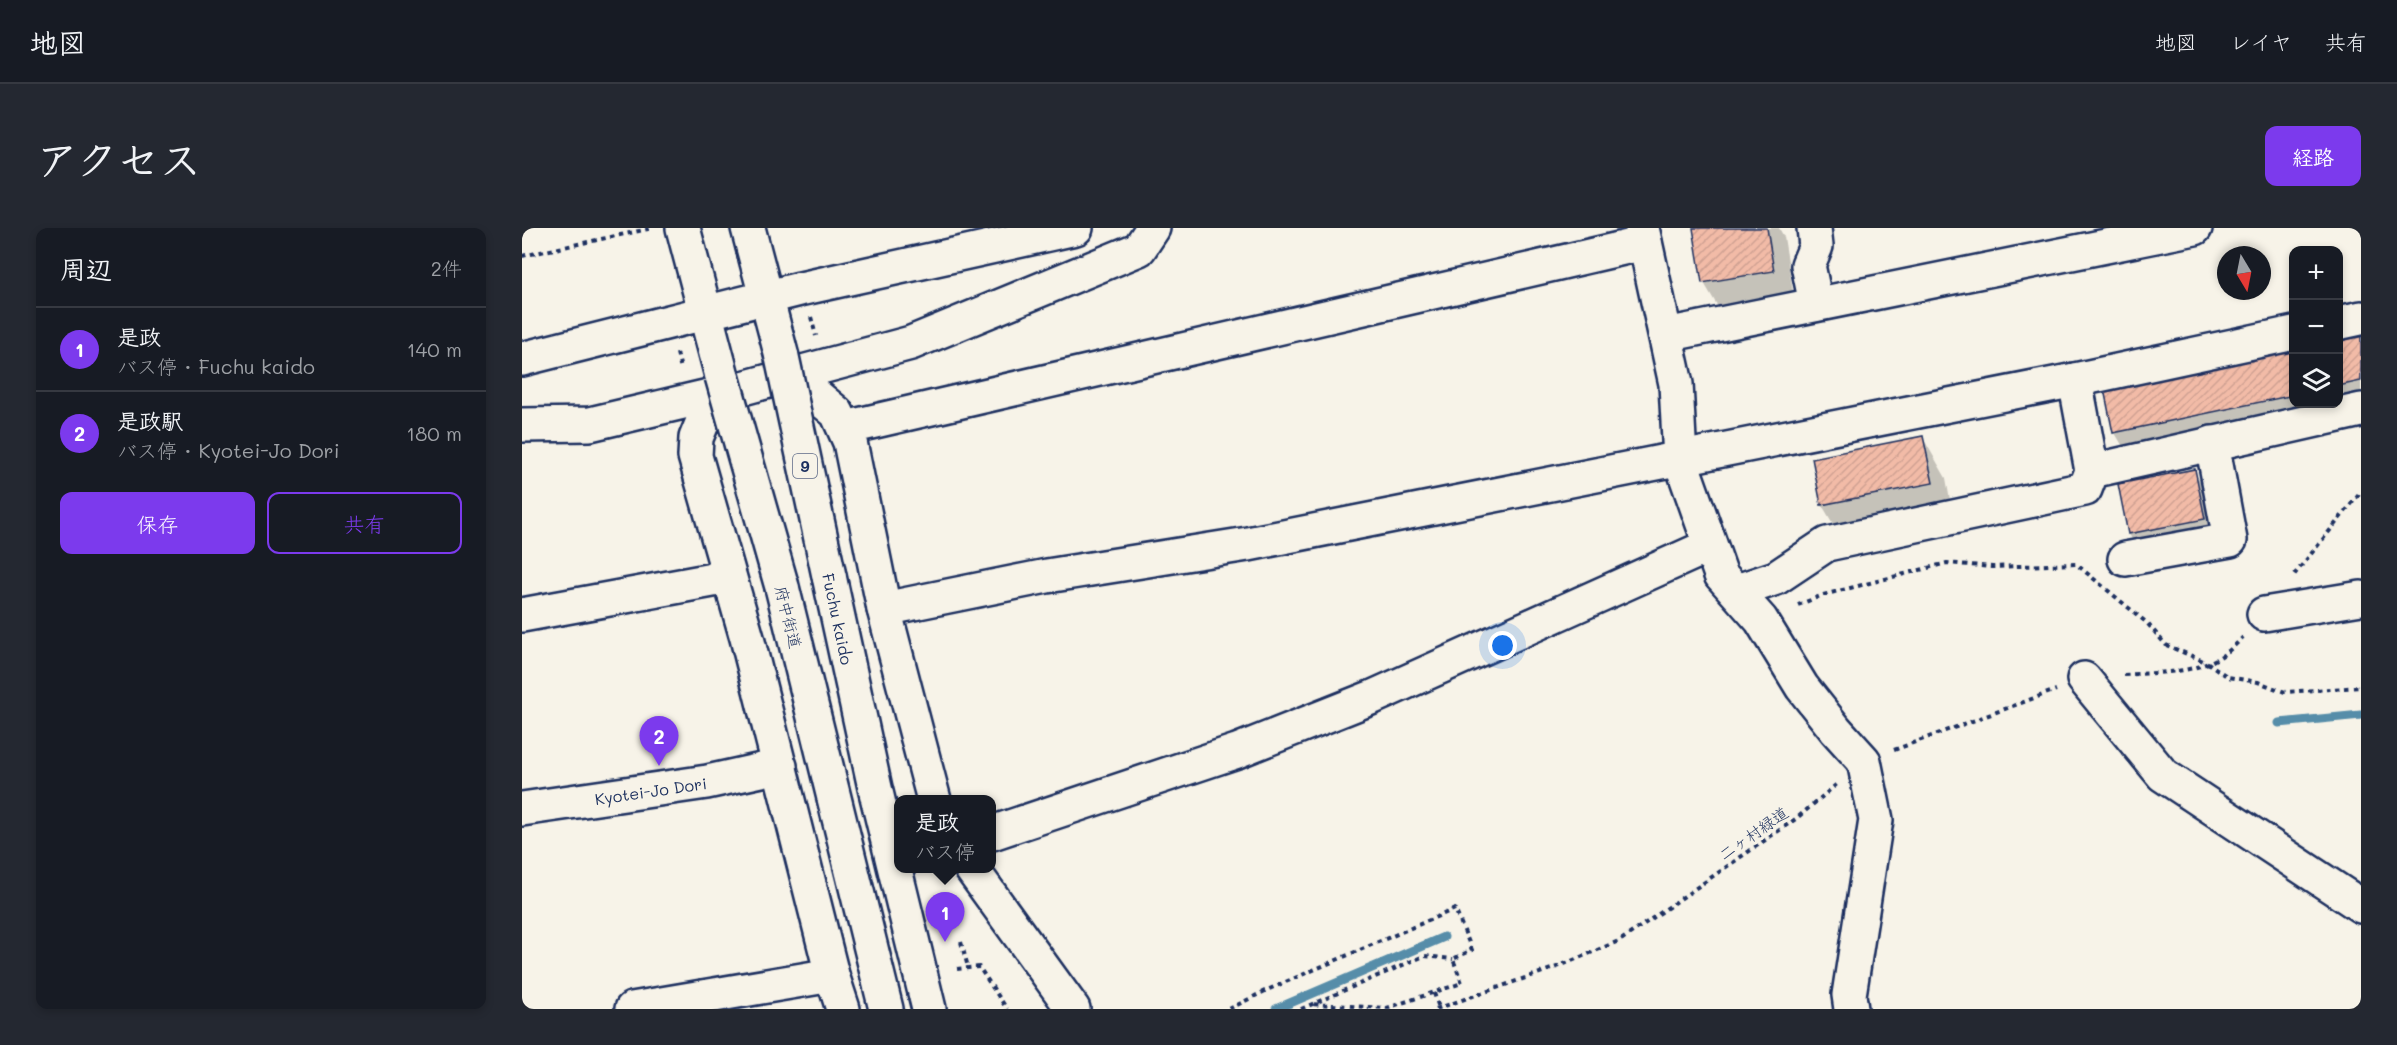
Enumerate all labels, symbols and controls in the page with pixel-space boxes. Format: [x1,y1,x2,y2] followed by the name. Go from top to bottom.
[30,24,86,60] text: 地図
[2155,28,2197,55] text: 地図
[2230,28,2292,55] text: レイヤ
[2325,28,2367,55] text: 共有
[2265,126,2361,186] button: 経路
[36,131,201,186] text: アクセス
[2217,246,2271,300] north arrow
[2289,246,2343,408] map controls
[2289,246,2343,300] button: +
[60,252,112,286] text: 周辺
[431,255,462,281] text: 2件
[2289,300,2343,354] button: −
[117,322,161,351] text: 是政
[75,336,84,362] text: 1
[407,336,462,362] text: 140 m
[117,353,315,379] text: バス停 · Fuchu kaido
[2289,354,2343,408] button: layers
[117,406,183,435] text: 是政駅
[74,420,85,446] text: 2
[406,420,462,446] text: 180 m
[117,437,340,463] text: バス停 · Kyotei-Jo Dori
[793,454,817,478] road number: 9
[60,492,255,554] button: 保存
[267,492,462,554] button: 共有
[818,571,858,667] street label: Fuchu kaido
[771,583,807,651] street label: 府中街道
[1488,631,1517,660] your location
[640,716,678,766] pin: 2
[593,772,708,809] street label: Kyotei-Jo Dori
[894,795,996,873] popup
[1714,801,1792,865] street label: 二ヶ村緑道
[915,807,959,836] text: 是政
[915,838,975,864] text: バス停
[926,892,964,942] pin: 1

